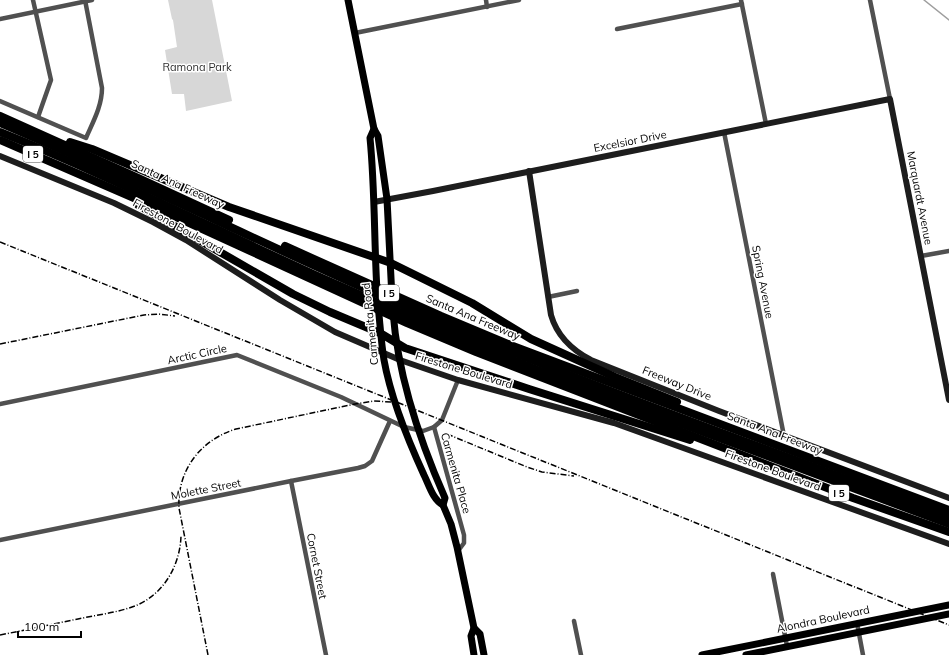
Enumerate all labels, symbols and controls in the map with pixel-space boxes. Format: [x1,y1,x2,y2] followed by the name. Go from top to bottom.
[162,60,232,74] park label: Ramona Park
[592,127,668,155] street label: Excelsior Drive
[23,146,43,162] road number: I 5
[904,150,936,246] street label: Marquardt Avenue
[129,156,227,212] street label: Santa Ana Freeway
[130,195,226,257] street label: Firestone Boulevard
[749,244,777,320] street label: Spring Avenue
[359,282,381,366] street label: Carmenita Road
[379,285,399,301] road number: I 5
[424,291,522,343] street label: Santa Ana Freeway
[166,341,228,367] street label: Arctic Circle
[414,349,514,391] street label: Firestone Boulevard
[640,363,714,403] street label: Freeway Drive
[725,408,825,458] street label: Santa Ana Freeway
[438,431,474,515] street label: Carmenita Place
[723,446,823,494] street label: Firestone Boulevard
[170,475,242,503] street label: Molette Street
[829,485,849,501] road number: I 5
[304,532,330,600] street label: Cornet Street
[775,602,871,636] street label: Alondra Boulevard
[18,613,81,639] scale bar
[24,619,59,634] text: 100 m

